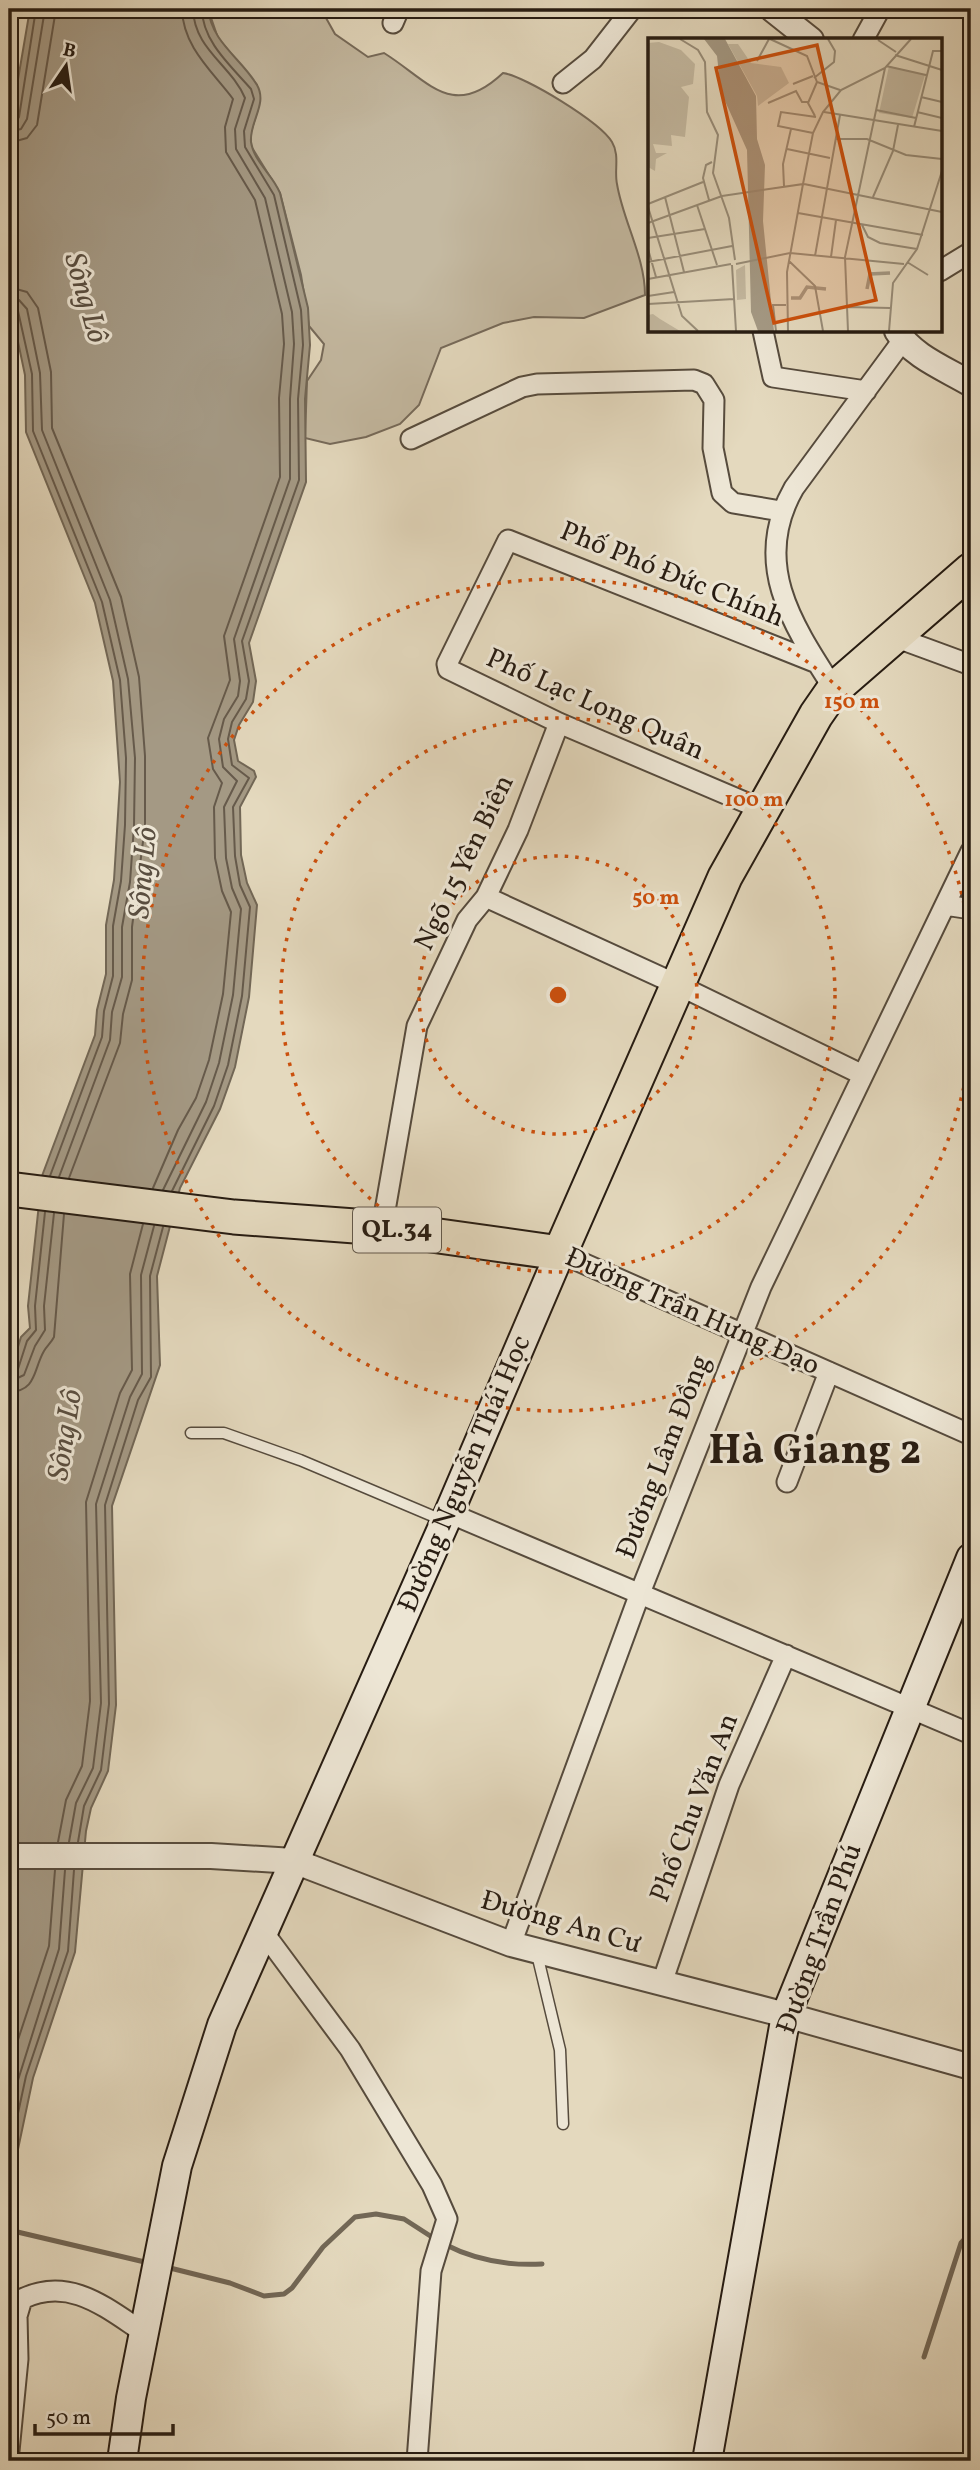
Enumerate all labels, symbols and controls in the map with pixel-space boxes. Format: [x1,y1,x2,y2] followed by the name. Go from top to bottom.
[32,32,102,102] north arrow
[60,37,79,65] text: B
[648,38,942,332] inset map
[52,248,118,348] water label: Sông Lô
[554,512,790,638] street label: Phố Phó Đức Chính
[480,639,710,771] street label: Phố Lạc Long Quân
[824,688,880,717] text: 150 m
[406,769,524,957] street label: Ngõ 15 Yên Biên
[724,786,784,815] text: 100 m
[119,825,169,921] water label: Sông Lô
[632,884,680,913] text: 50 m
[546,983,570,1007] centre of rings
[353,1208,441,1252] road number: QL.34
[558,1238,826,1386] street label: Đường Trần Hưng Đạo
[389,1329,541,1619] street label: Đường Nguyễn Thái Học
[607,1349,721,1565] street label: Đường Lâm Đồng
[38,1386,94,1484] water label: Sông Lô
[709,1423,921,1482] district label: Hà Giang 2
[641,1708,749,1908] street label: Phố Chu Văn An
[767,1838,873,2040] street label: Đường Trần Phú
[476,1881,646,1965] street label: Đường An Cư
[35,2393,173,2437] scale bar
[46,2404,91,2433] text: 50 m

